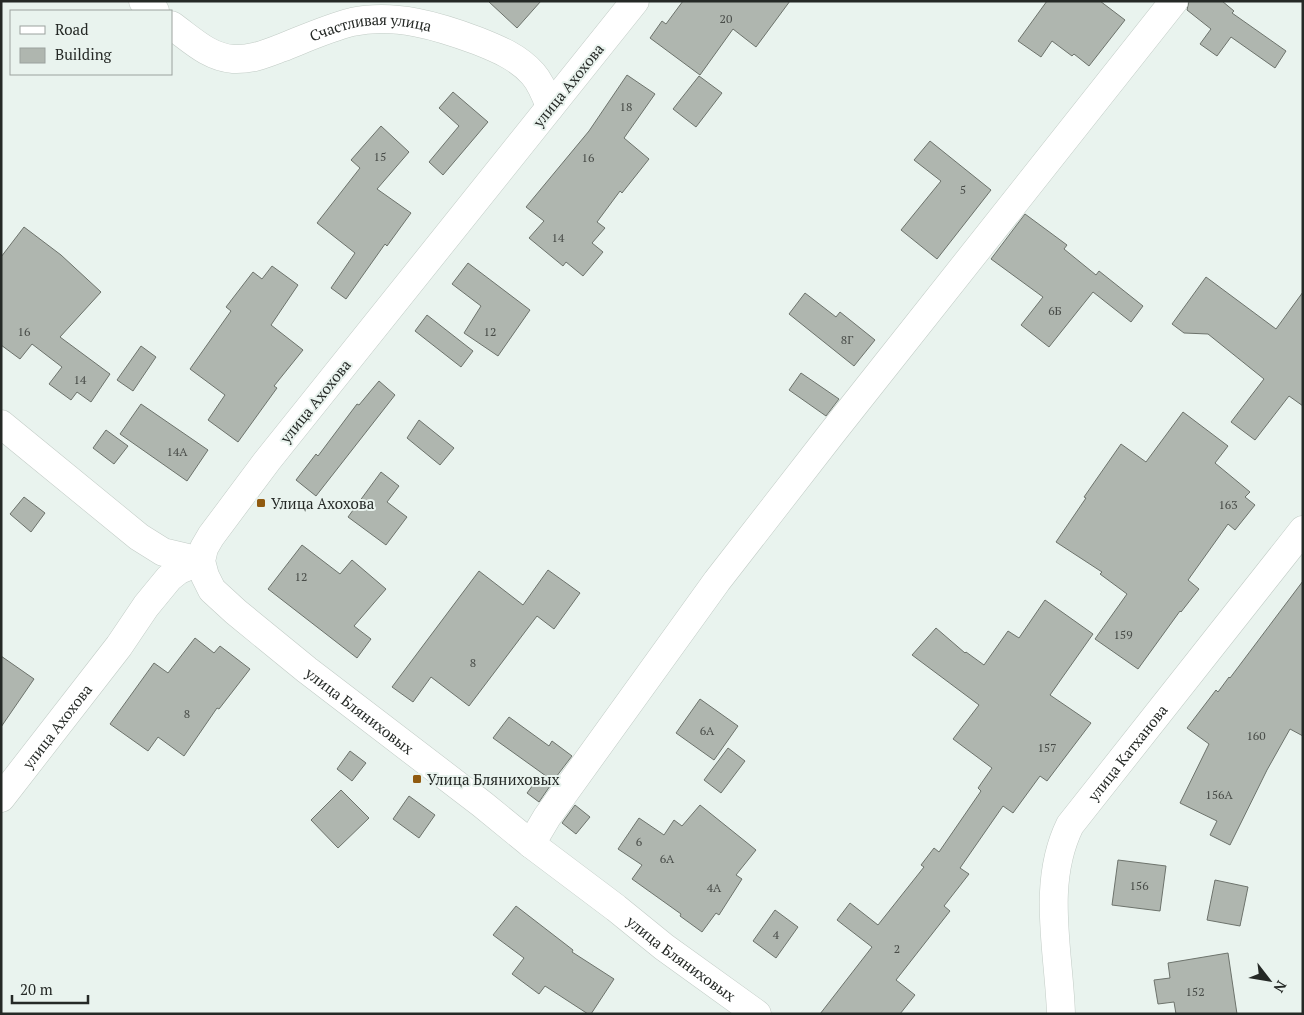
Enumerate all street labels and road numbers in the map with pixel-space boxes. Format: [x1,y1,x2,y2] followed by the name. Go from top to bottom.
[306,9,434,46] street label: Счастливая улица
[527,39,608,132] street label: улица Ахохова
[274,355,355,448] street label: улица Ахохова
[301,662,418,759] street label: улица Бляниховых
[17,679,96,773] street label: улица Ахохова
[1082,700,1172,806] street label: улица Катханова
[622,910,740,1006] street label: улица Бляниховых

